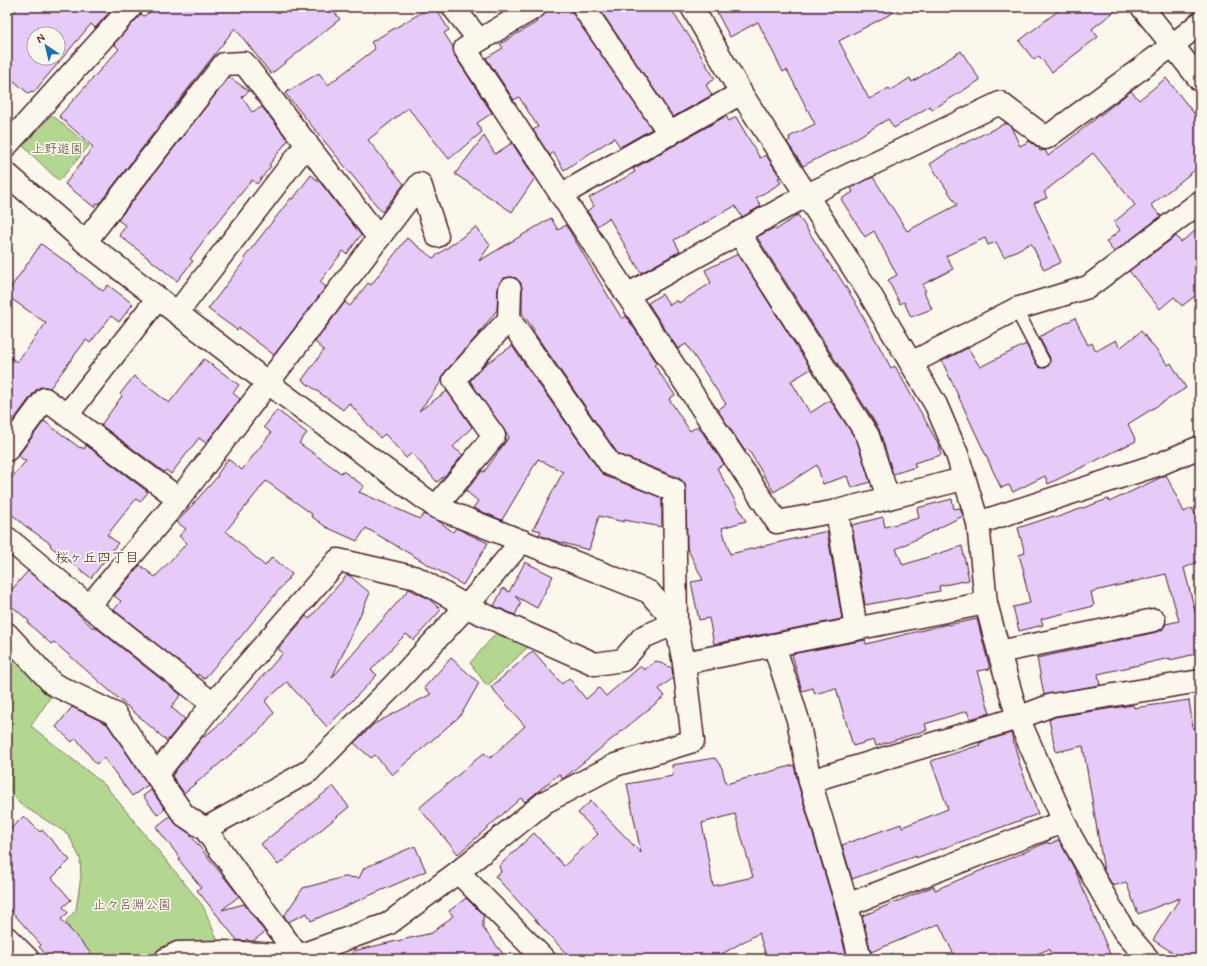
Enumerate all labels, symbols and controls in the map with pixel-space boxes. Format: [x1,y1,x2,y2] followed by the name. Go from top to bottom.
[26,26,66,66] north arrow
[34,31,48,46] text: N
[31,141,83,158] park label: 上野遊園
[55,549,139,567] district label: 桜ヶ丘四丁目
[93,897,171,914] park label: 止々呂淵公園

